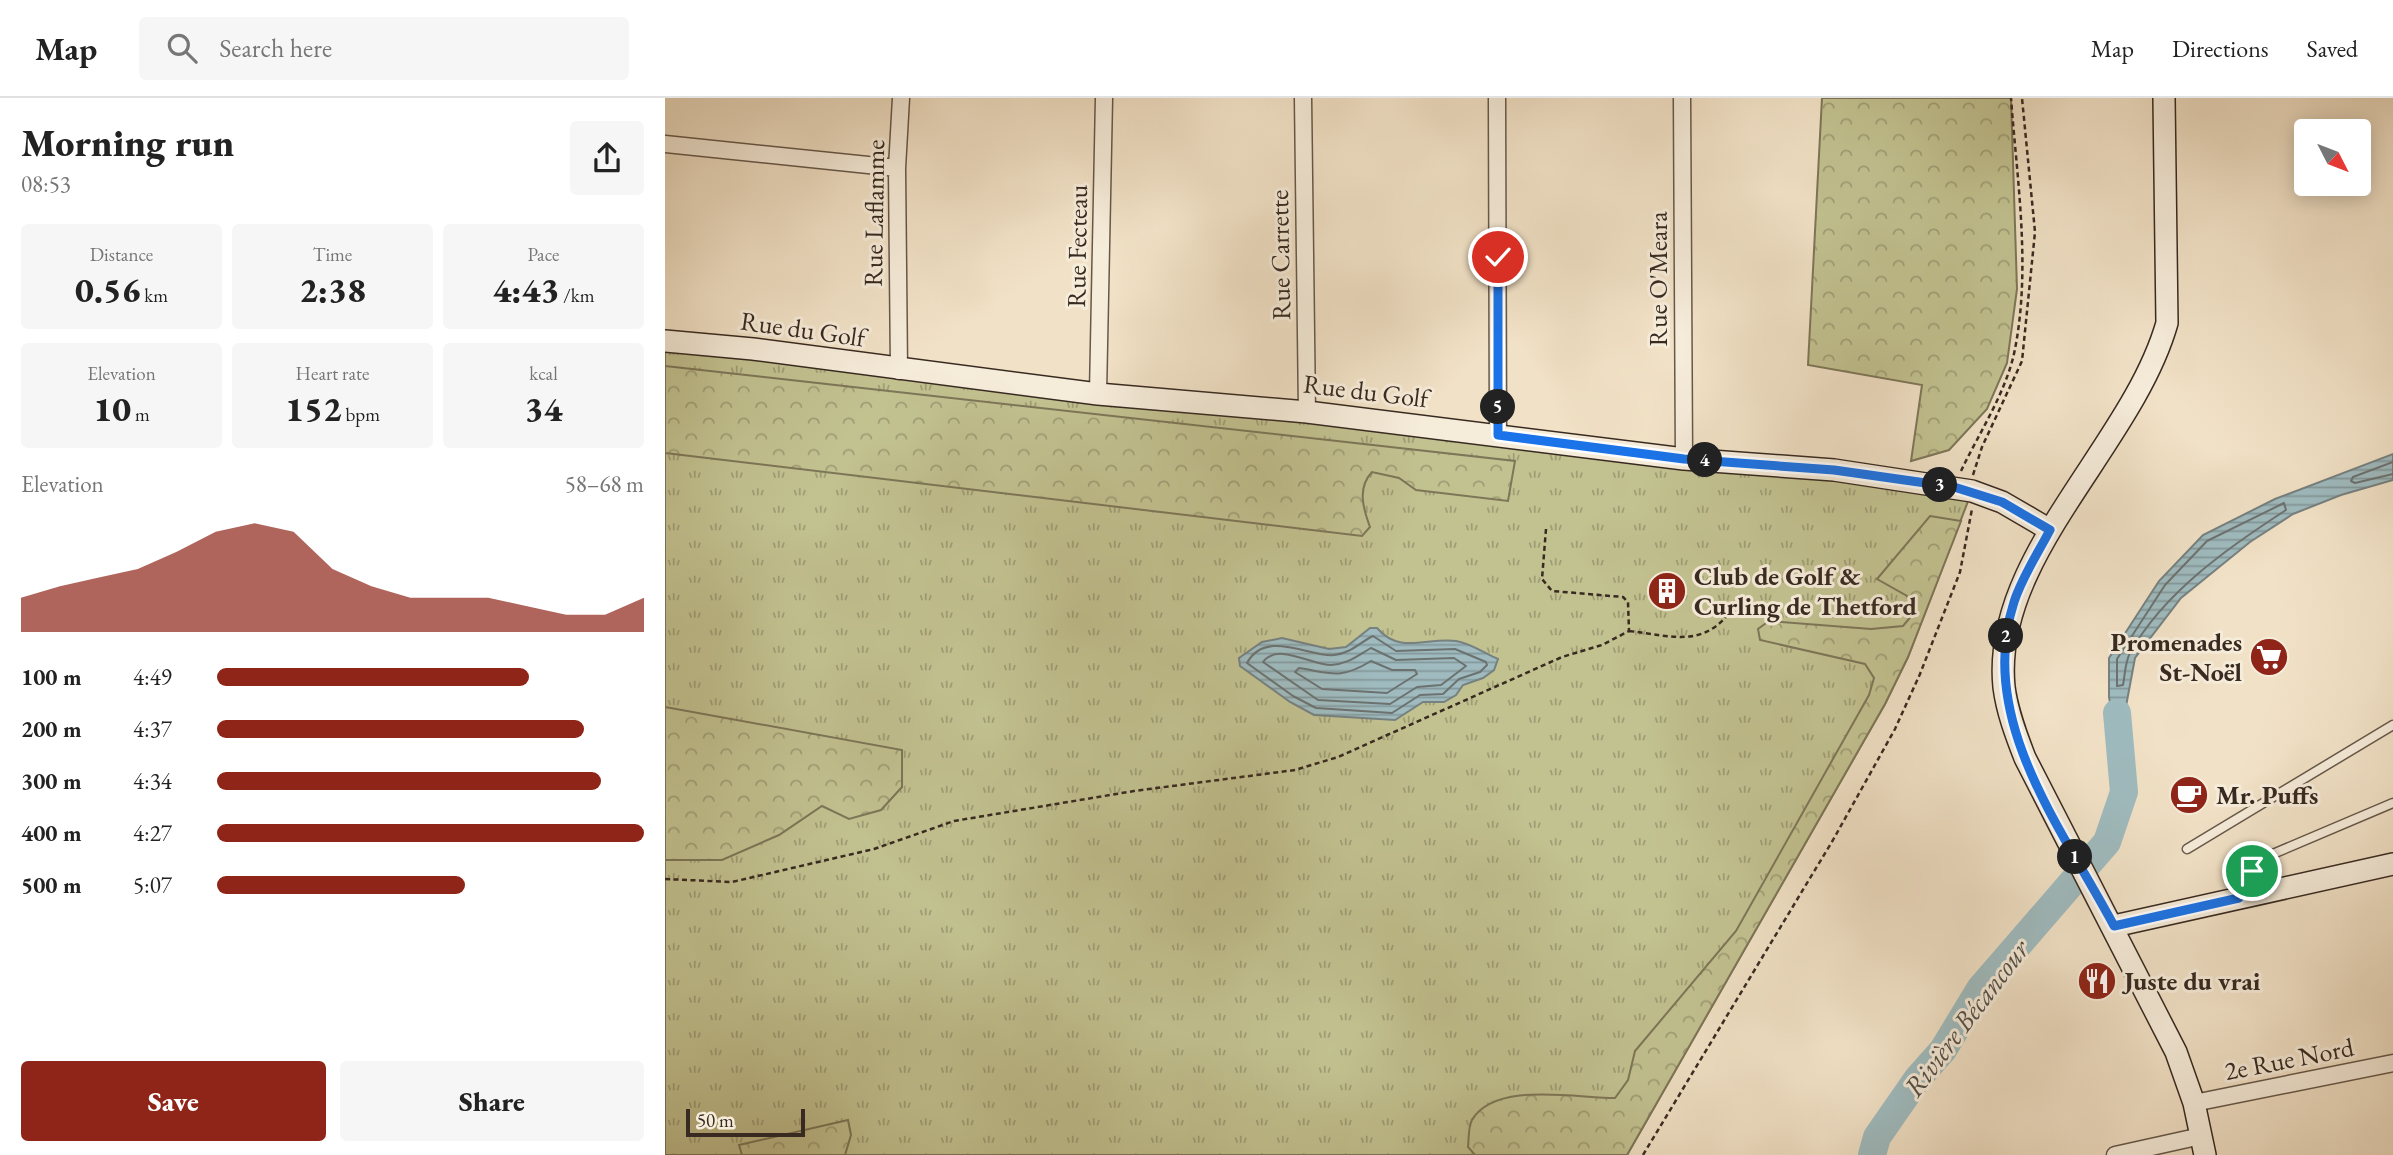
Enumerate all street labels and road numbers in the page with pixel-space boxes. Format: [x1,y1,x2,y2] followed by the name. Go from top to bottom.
[856,139,892,287] street label: Rue Laflamme
[1059,184,1095,308] street label: Rue Fecteau
[1262,190,1298,320] street label: Rue Carrette
[1641,211,1675,347] street label: Rue O'Meara
[738,303,870,355] street label: Rue du Golf
[1302,366,1433,416] street label: Rue du Golf
[2222,1030,2357,1088] street label: 2e Rue Nord

